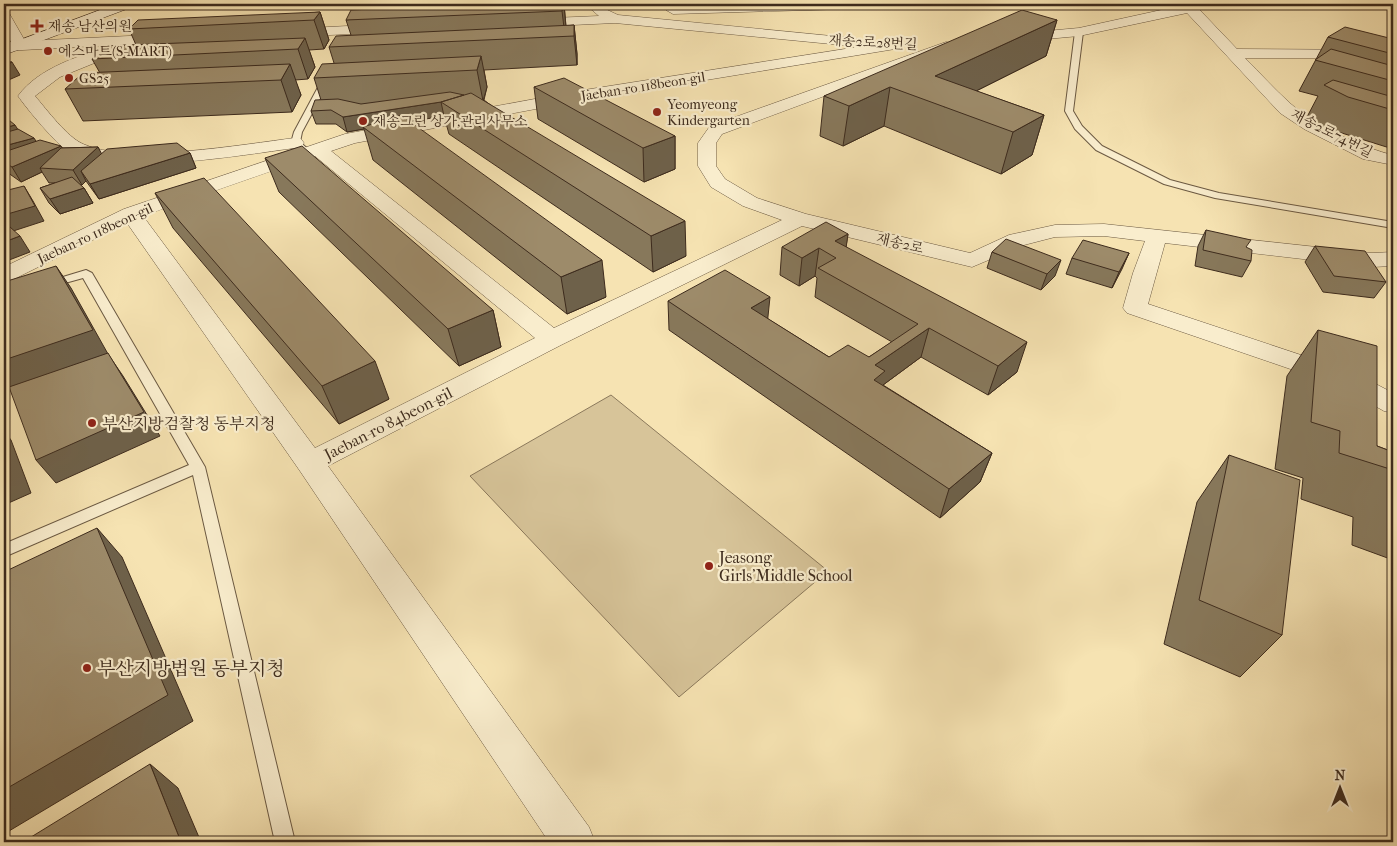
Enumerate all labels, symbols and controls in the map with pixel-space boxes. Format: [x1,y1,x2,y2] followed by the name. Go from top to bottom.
[48,18,132,35] place label: 재송 남산의원
[30,19,44,33] marker: 재송 남산의원
[828,32,918,53] street label: 재송2로28번길
[58,43,172,60] place label: 에스마트(S-MART)
[42,45,54,57] marker: 에스마트(S-MART)
[579,68,707,105] street label: Jaeban-ro 118beon-gil
[79,70,109,87] place label: GS25
[63,72,75,84] marker: GS25
[666,96,750,129] place label: Yeomyeong Kindergarten
[651,106,663,118] marker: Yeomyeong Kindergarten
[1288,106,1375,161] street label: 재송2로74번길
[373,113,528,130] place label: 재송그린 상가,관리사무소
[357,115,369,127] marker: 재송그린 상가,관리사무소
[34,199,156,268] street label: Jaeban-ro 118beon-gil
[875,230,926,257] street label: 재송2로
[319,383,456,465] street label: Jaeban-ro 84beon-gil
[102,414,275,433] place label: 부산지방검찰청 동부지청
[86,417,98,429] marker: 부산지방검찰청 동부지청
[717,548,853,585] place label: Jeasong Girls'Middle School
[703,560,715,572] marker: Jeasong Girls'Middle School
[97,658,285,680] place label: 부산지방법원 동부지청
[81,662,93,674] marker: 부산지방법원 동부지청
[1314,764,1364,814] north arrow
[1335,767,1346,784] text: N

